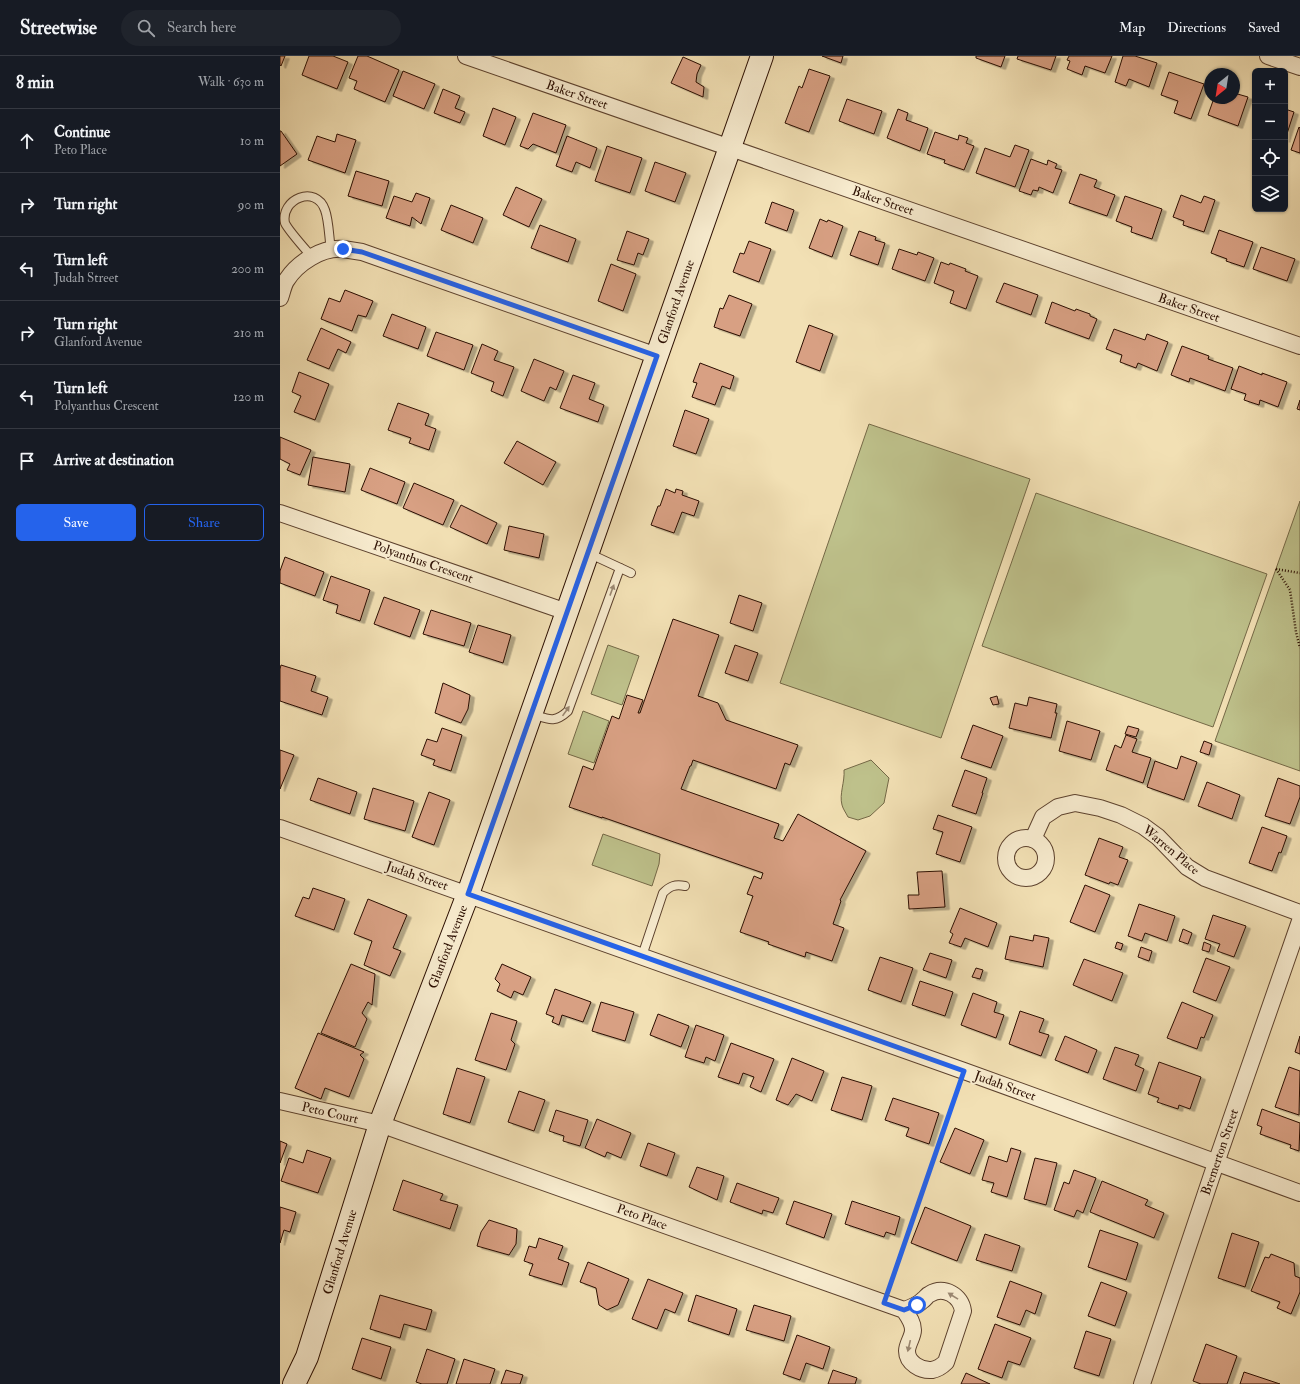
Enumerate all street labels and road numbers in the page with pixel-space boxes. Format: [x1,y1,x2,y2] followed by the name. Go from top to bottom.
[544,77,610,113] street label: Baker Street
[850,183,916,219] street label: Baker Street
[654,257,698,346] street label: Glanford Avenue
[1156,290,1222,326] street label: Baker Street
[371,537,475,588] street label: Polyanthus Crescent
[1139,821,1203,879] street label: Warren Place
[383,858,450,894] street label: Judah Street
[425,902,471,991] street label: Glanford Avenue
[971,1067,1038,1105] street label: Judah Street
[300,1099,360,1127] street label: Peto Court
[1198,1107,1242,1197] street label: Bremerton Street
[614,1200,670,1234] street label: Peto Place
[319,1207,361,1297] street label: Glanford Avenue

